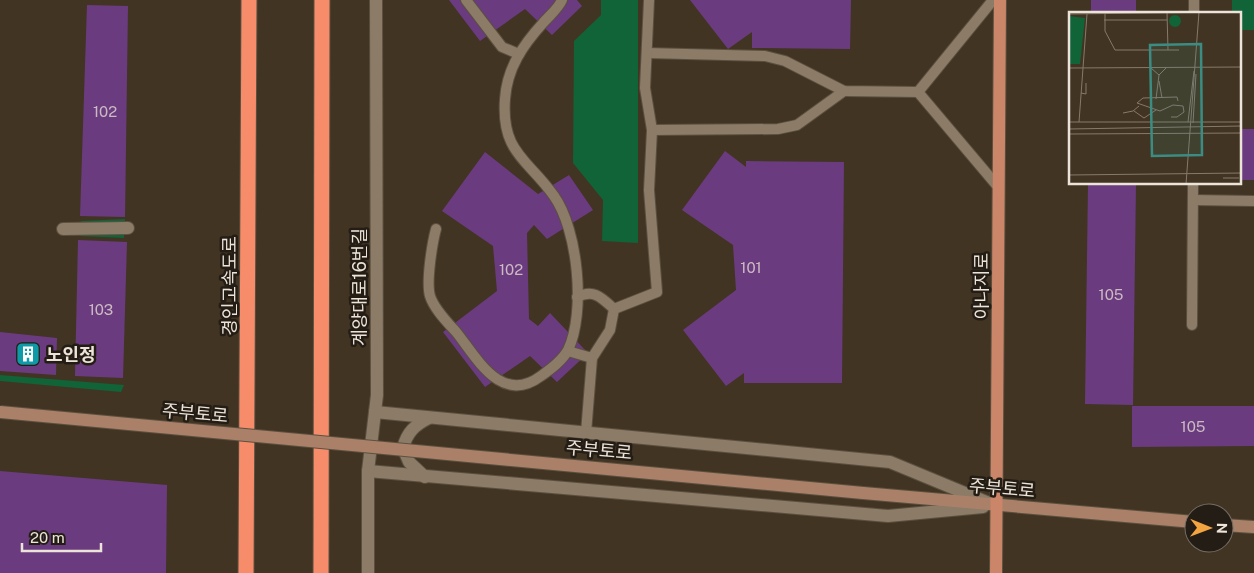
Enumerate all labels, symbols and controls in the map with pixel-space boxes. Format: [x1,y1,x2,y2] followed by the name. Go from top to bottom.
[1069,12,1242,185] inset map
[93,103,117,120] house number: 102
[349,228,370,346] street label: 계양대로16번길
[219,236,240,336] street label: 경인고속도로
[971,253,992,319] street label: 아나지로
[740,259,762,276] house number: 101
[499,261,523,278] house number: 102
[1099,286,1123,303] house number: 105
[89,301,113,318] house number: 103
[15,341,41,367] building icon: 노인정
[46,344,96,365] place label: 노인정
[161,400,229,426] street label: 주부토로
[1181,418,1205,435] house number: 105
[565,437,633,463] street label: 주부토로
[968,475,1036,501] street label: 주부토로
[1184,503,1234,553] north arrow
[22,520,101,552] scale bar
[1214,523,1230,534] text: N
[30,529,65,546] text: 20 m

